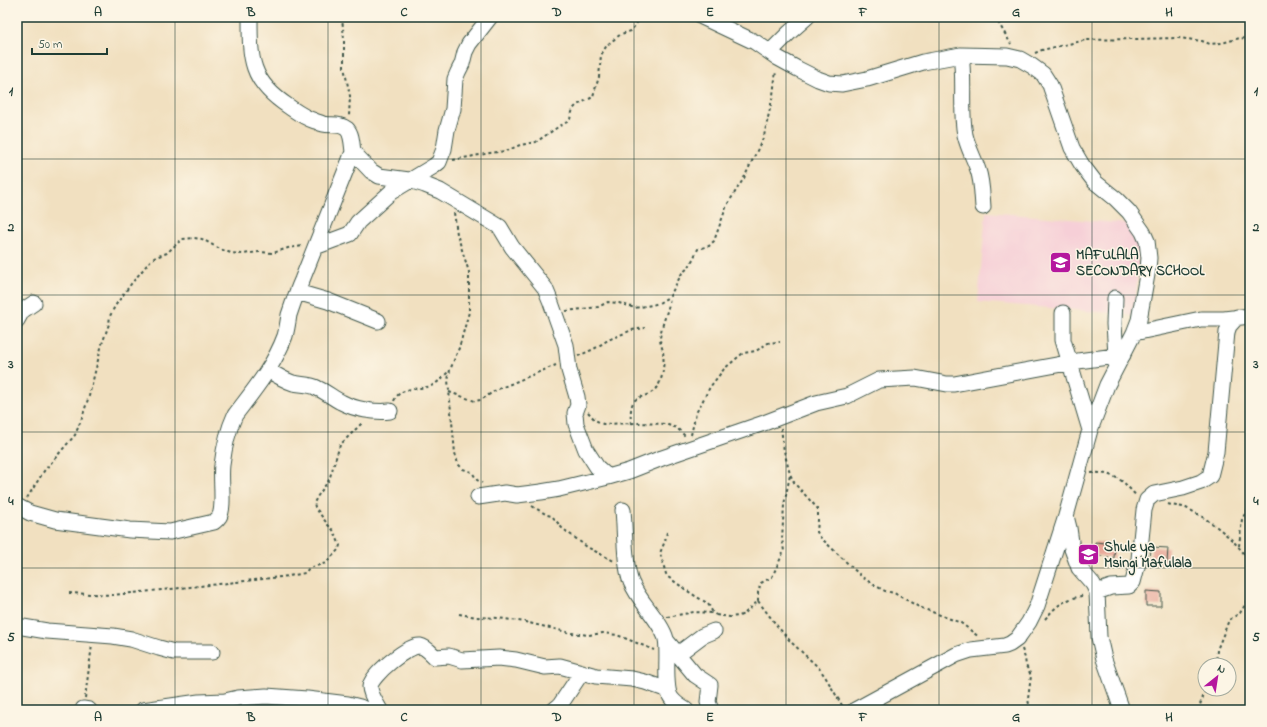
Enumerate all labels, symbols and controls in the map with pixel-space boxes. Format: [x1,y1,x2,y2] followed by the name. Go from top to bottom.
[94,3,102,22] text: A
[246,3,256,22] text: B
[400,3,408,22] text: C
[551,3,562,22] text: D
[706,3,714,22] text: E
[858,3,868,22] text: F
[1012,3,1020,22] text: G
[1165,3,1173,22] text: H
[32,30,107,56] scale bar
[38,36,62,54] text: 50 m
[9,82,14,101] text: 1
[1254,82,1259,101] text: 1
[7,218,15,237] text: 2
[1252,218,1260,237] text: 2
[1076,245,1205,282] place label: MAFULALA SECONDARY SCHOOL
[1047,250,1073,276] school or university icon: MAFULALA SECONDARY SCHOOL
[7,355,14,374] text: 3
[1252,355,1259,374] text: 3
[7,492,14,511] text: 4
[1252,492,1259,511] text: 4
[1104,537,1192,576] place label: Shule ya Msingi Mafulala
[1075,542,1101,568] school or university icon: Shule ya Msingi Mafulala
[7,628,15,647] text: 5
[1252,628,1260,647] text: 5
[1197,657,1237,697] north arrow
[1214,660,1229,678] text: N
[94,708,102,727] text: A
[246,708,256,727] text: B
[400,708,408,727] text: C
[551,708,562,727] text: D
[706,708,714,727] text: E
[858,708,868,727] text: F
[1012,708,1020,727] text: G
[1165,708,1173,727] text: H

